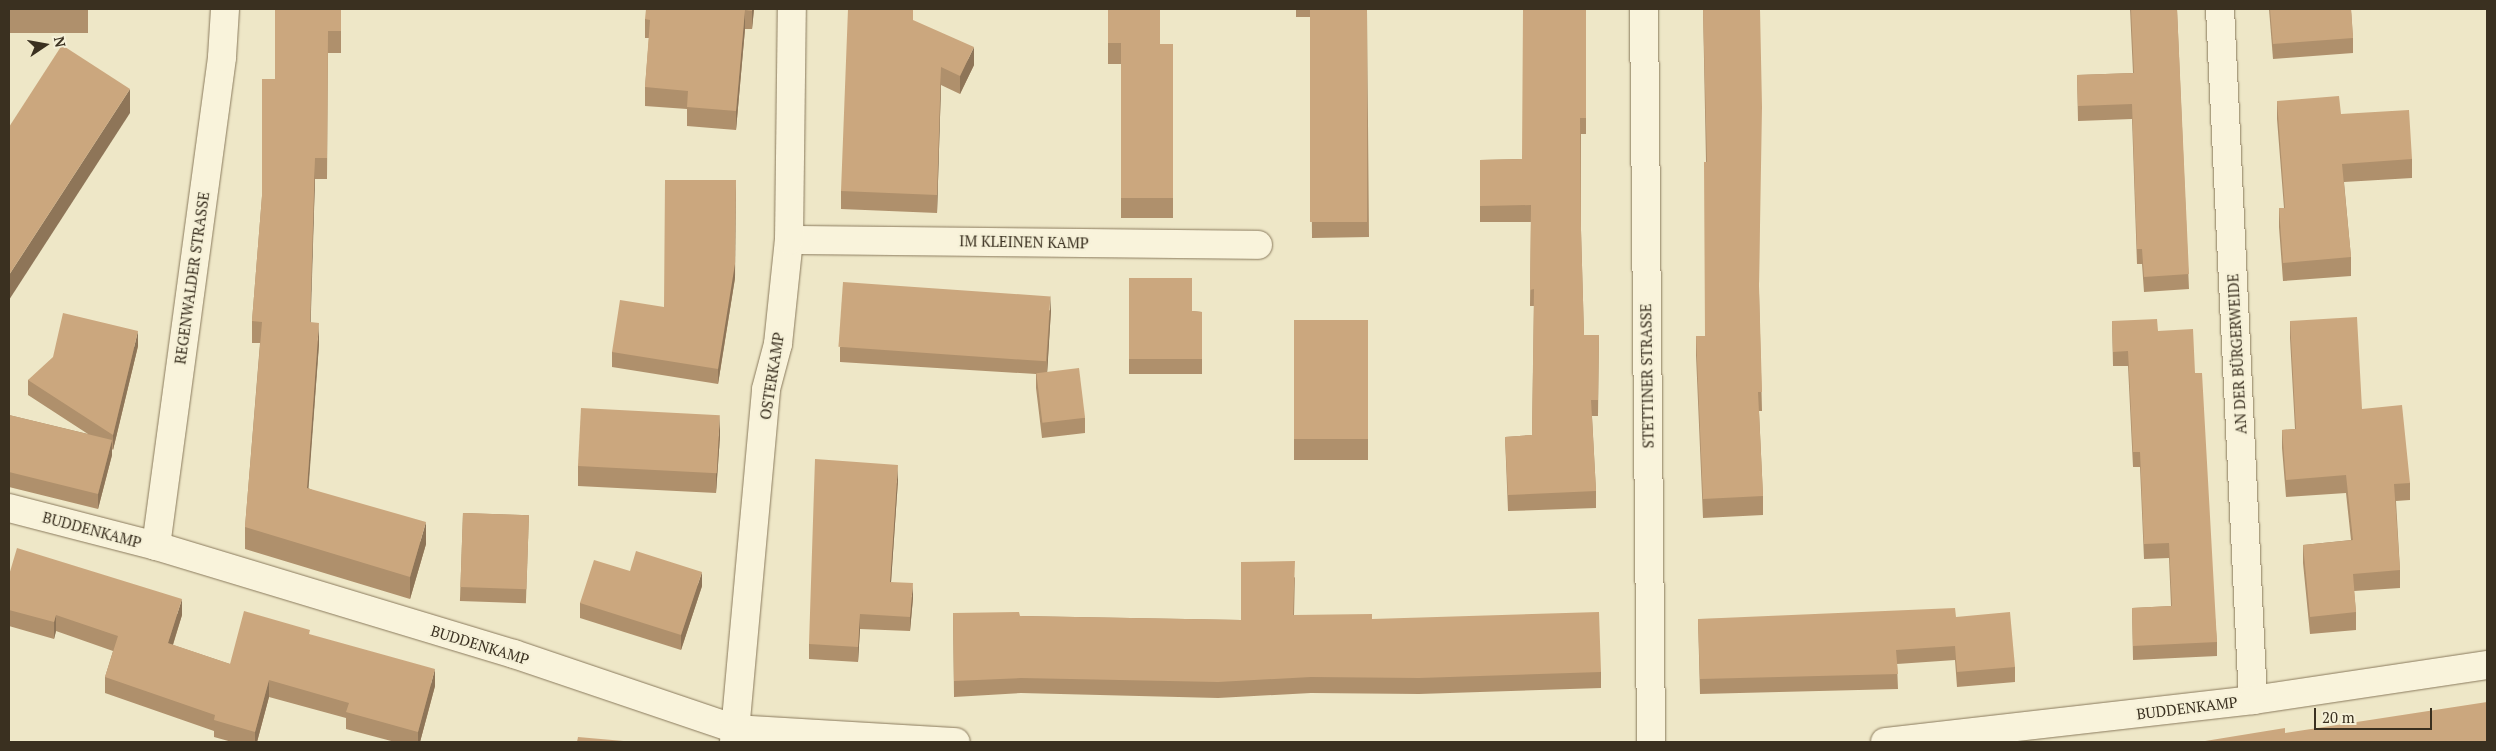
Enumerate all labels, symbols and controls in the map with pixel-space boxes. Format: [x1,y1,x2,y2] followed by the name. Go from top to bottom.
[20,20,70,70] north arrow
[50,35,71,49] text: N
[171,191,213,365] street label: REGENWALDER STRASSE
[959,232,1089,252] street label: IM KLEINEN KAMP
[2224,273,2250,435] street label: AN DER BÜRGERWEIDE
[1637,303,1657,449] street label: STETTINER STRASSE
[756,331,788,421] street label: OSTERKAMP
[41,508,143,552] street label: BUDDENKAMP
[429,622,531,668] street label: BUDDENKAMP
[2135,693,2239,723] street label: BUDDENKAMP
[2316,698,2434,730] scale bar
[2322,707,2355,727] text: 20 m

